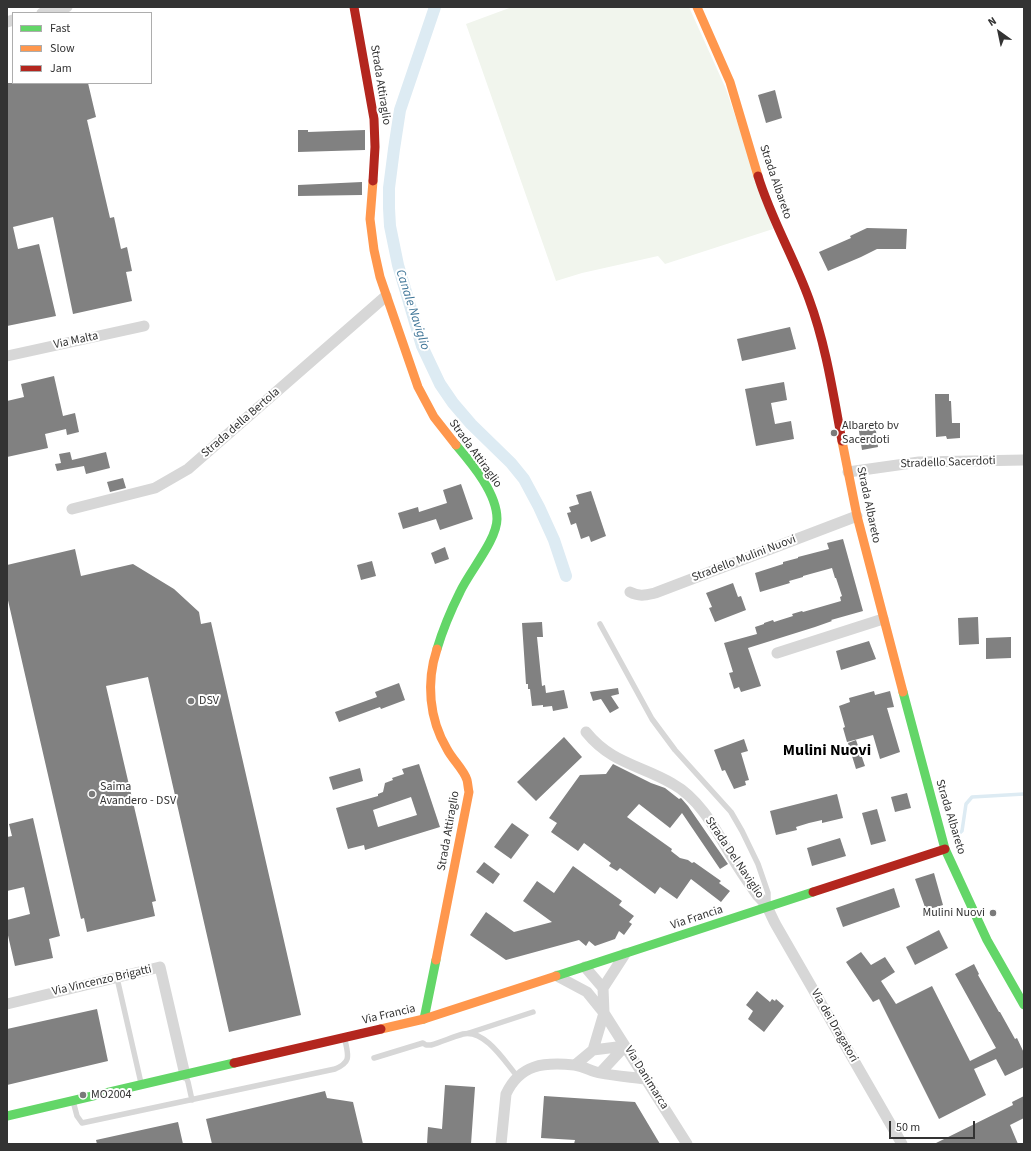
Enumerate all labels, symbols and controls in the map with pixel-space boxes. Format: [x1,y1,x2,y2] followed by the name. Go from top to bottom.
[12,12,152,84] legend
[979,12,1019,52] north arrow
[985,13,999,30] text: N
[50,20,70,37] text: Fast
[50,40,75,57] text: Slow
[367,44,393,126] street label: Strada Attiraglio
[50,60,72,77] text: Jam
[756,143,794,221] street label: Strada Albareto
[392,268,432,352] water label: Canale Naviglio
[52,329,100,353] street label: Via Malta
[199,385,283,461] street label: Strada della Bertola
[445,417,505,491] street label: Strada Attiraglio
[842,419,899,447] place label: Albareto bv Sacerdoti
[829,428,839,438] marker: Albareto bv Sacerdoti
[900,454,996,472] street label: Stradello Sacerdoti
[853,466,883,544] street label: Strada Albareto
[690,533,798,585] street label: Stradello Mulini Nuovi
[199,694,219,708] place label: DSV
[186,696,196,706] marker: DSV
[783,741,871,761] district label: Mulini Nuovi
[932,778,968,856] street label: Strada Albareto
[100,780,176,808] place label: Saima Avandero - DSV
[87,789,97,799] marker: Saima Avandero - DSV
[435,790,463,872] street label: Strada Attiraglio
[701,815,767,901] street label: Strada Del Naviglio
[669,903,725,933] street label: Via Francia
[923,906,985,920] place label: Mulini Nuovi
[988,908,998,918] marker: Mulini Nuovi
[51,963,153,999] street label: Via Vincenzo Brigatti
[807,987,861,1065] street label: Via dei Dragatori
[361,1002,417,1028] street label: Via Francia
[621,1044,671,1112] street label: Via Danimarca
[91,1088,132,1102] place label: MO2004
[78,1090,88,1100] marker: MO2004
[891,1113,977,1139] scale bar
[896,1119,920,1136] text: 50 m

